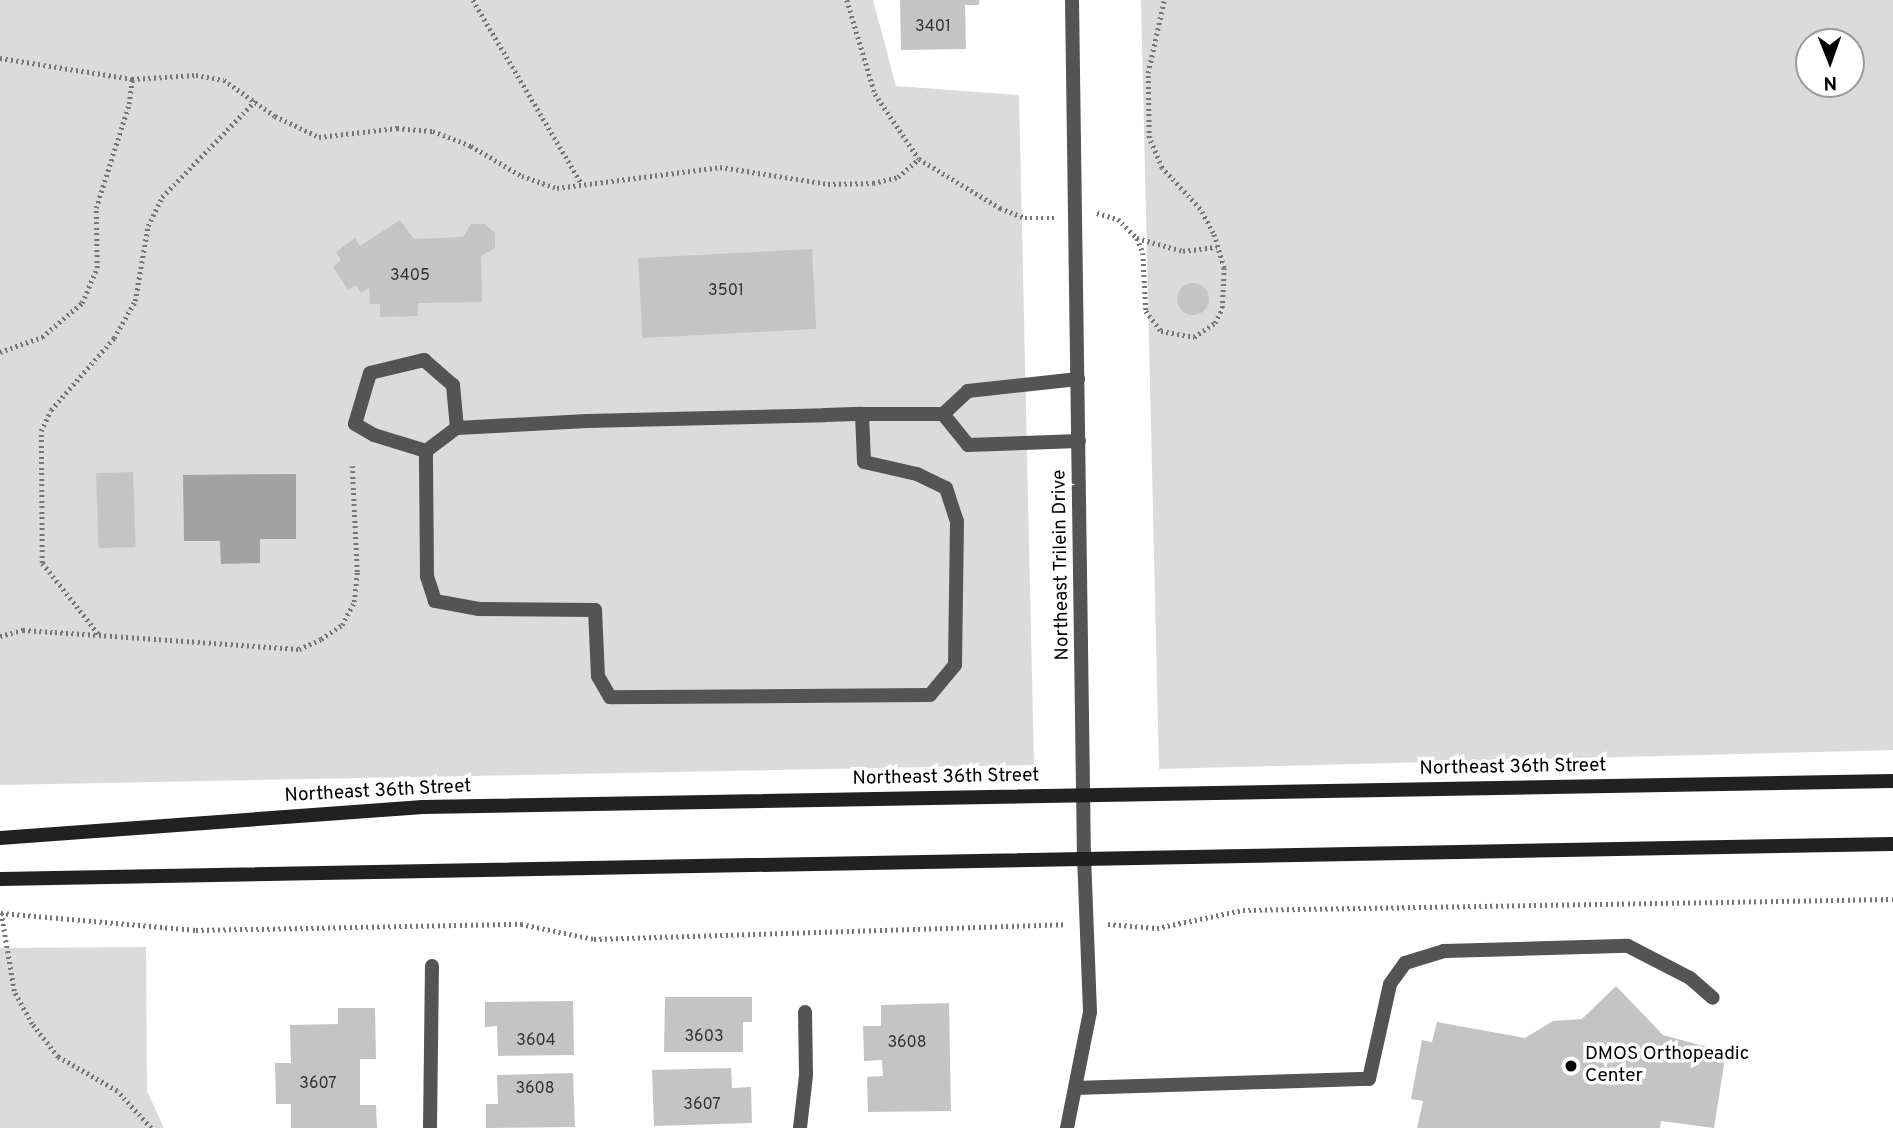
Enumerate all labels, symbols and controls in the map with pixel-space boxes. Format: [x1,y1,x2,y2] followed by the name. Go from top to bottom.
[915,17,951,37] house number: 3401
[1795,28,1865,98] north arrow
[1823,70,1837,94] text: N
[390,266,430,286] house number: 3405
[708,281,744,301] house number: 3501
[1049,469,1075,661] street label: Northeast Trilein Drive
[1419,755,1607,781] street label: Northeast 36th Street
[852,765,1040,791] street label: Northeast 36th Street
[284,776,472,808] street label: Northeast 36th Street
[684,1027,724,1047] house number: 3603
[516,1031,556,1051] house number: 3604
[887,1033,927,1053] house number: 3608
[1585,1044,1749,1088] place label: DMOS Orthopeadic Center
[1563,1058,1579,1074] marker: DMOS Orthopeadic Center
[299,1074,337,1094] house number: 3607
[515,1079,555,1099] house number: 3608
[683,1095,721,1115] house number: 3607

